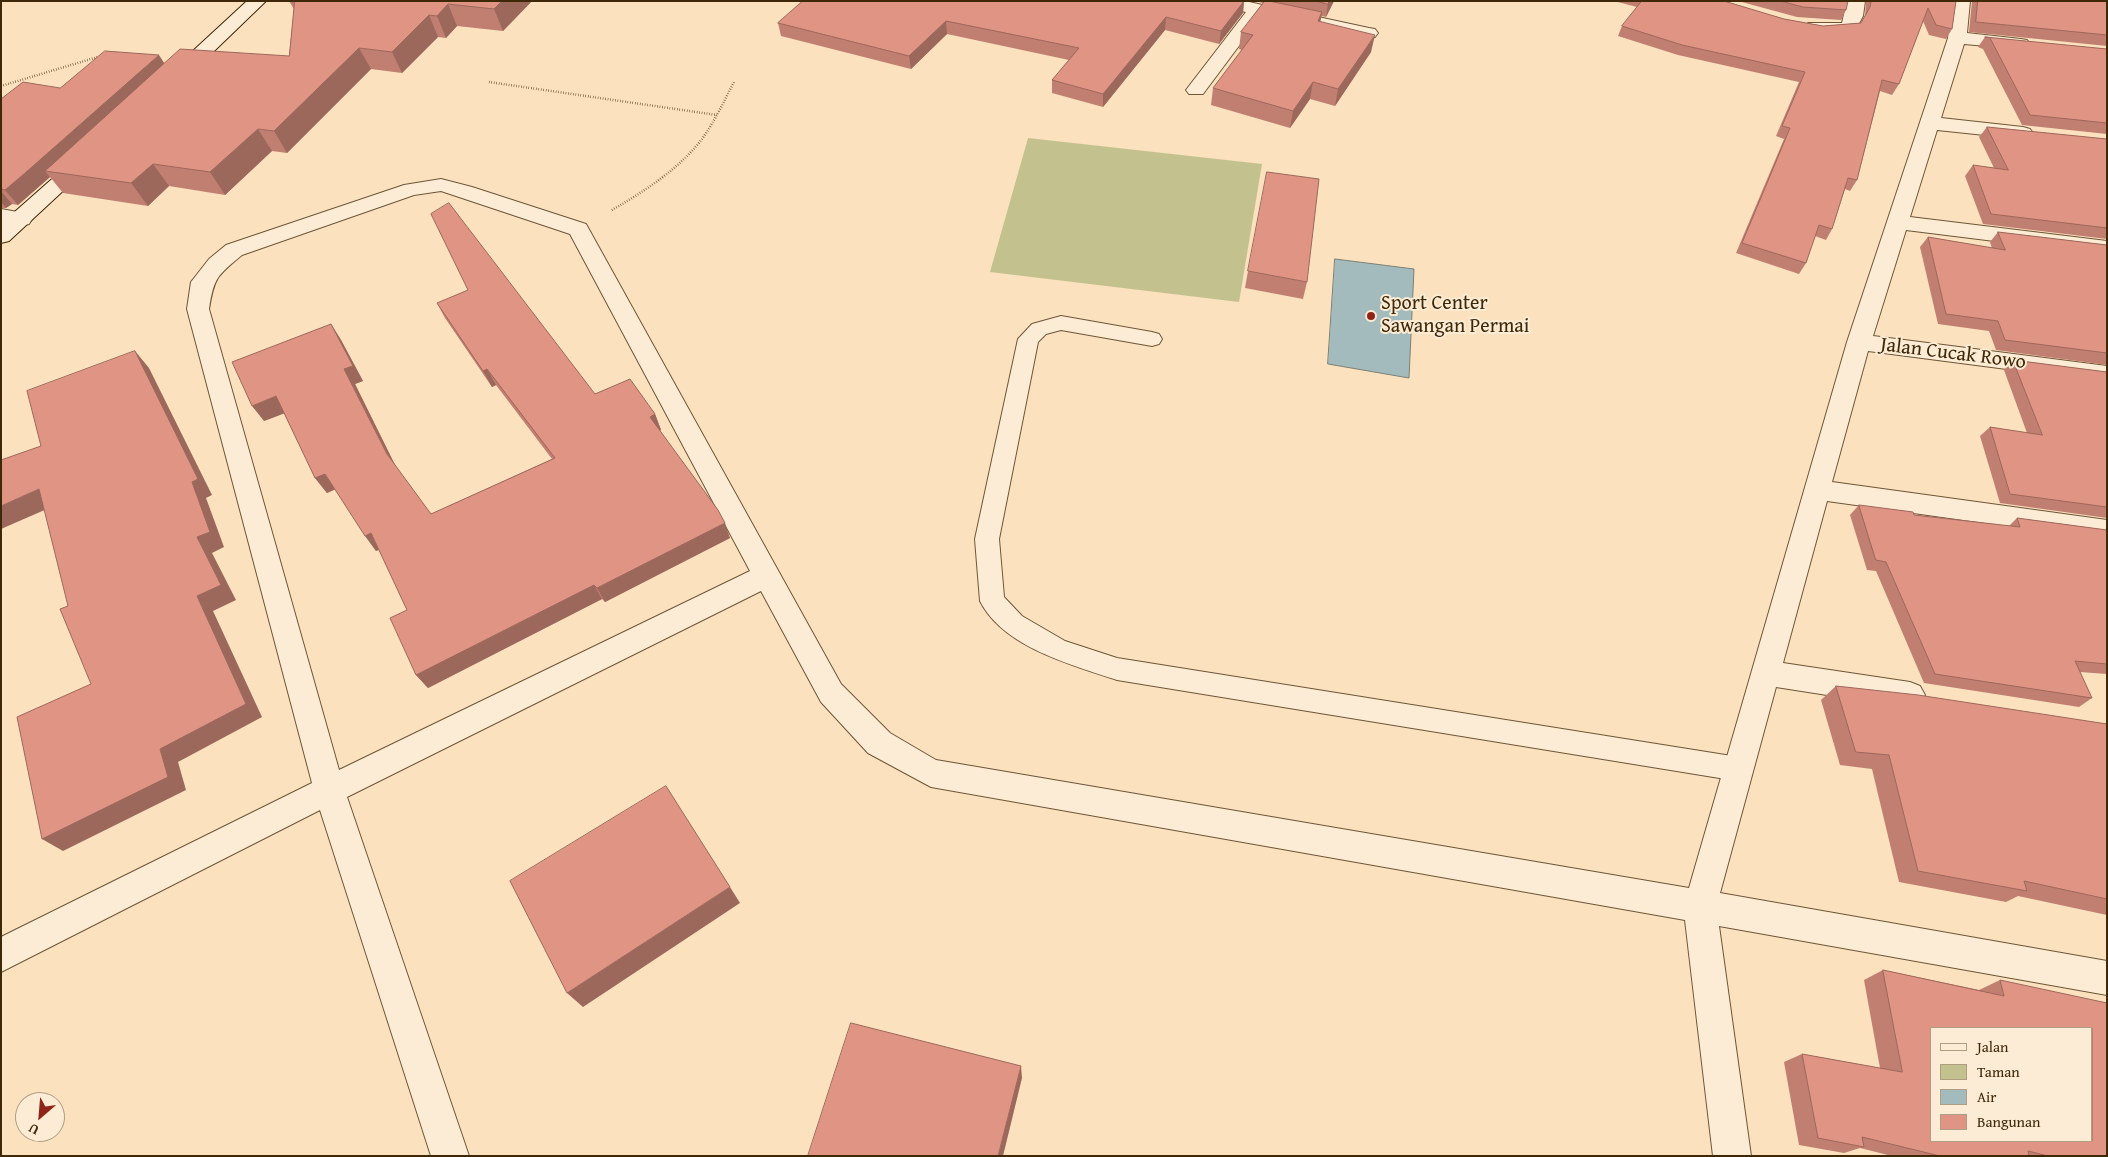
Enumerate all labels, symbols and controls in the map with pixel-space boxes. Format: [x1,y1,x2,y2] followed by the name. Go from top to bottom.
[1381,292,1529,339] place label: Sport Center Sawangan Permai
[1365,310,1377,322] marker: Sport Center Sawangan Permai
[1879,333,2027,375] street label: Jalan Cucak Rowo
[1930,1027,2093,1142] legend
[1977,1036,2009,1057] text: Jalan
[1977,1061,2020,1082] text: Taman
[1977,1086,1997,1107] text: Air
[15,1092,65,1142] north arrow
[1977,1111,2041,1132] text: Bangunan
[25,1118,42,1141] text: U

